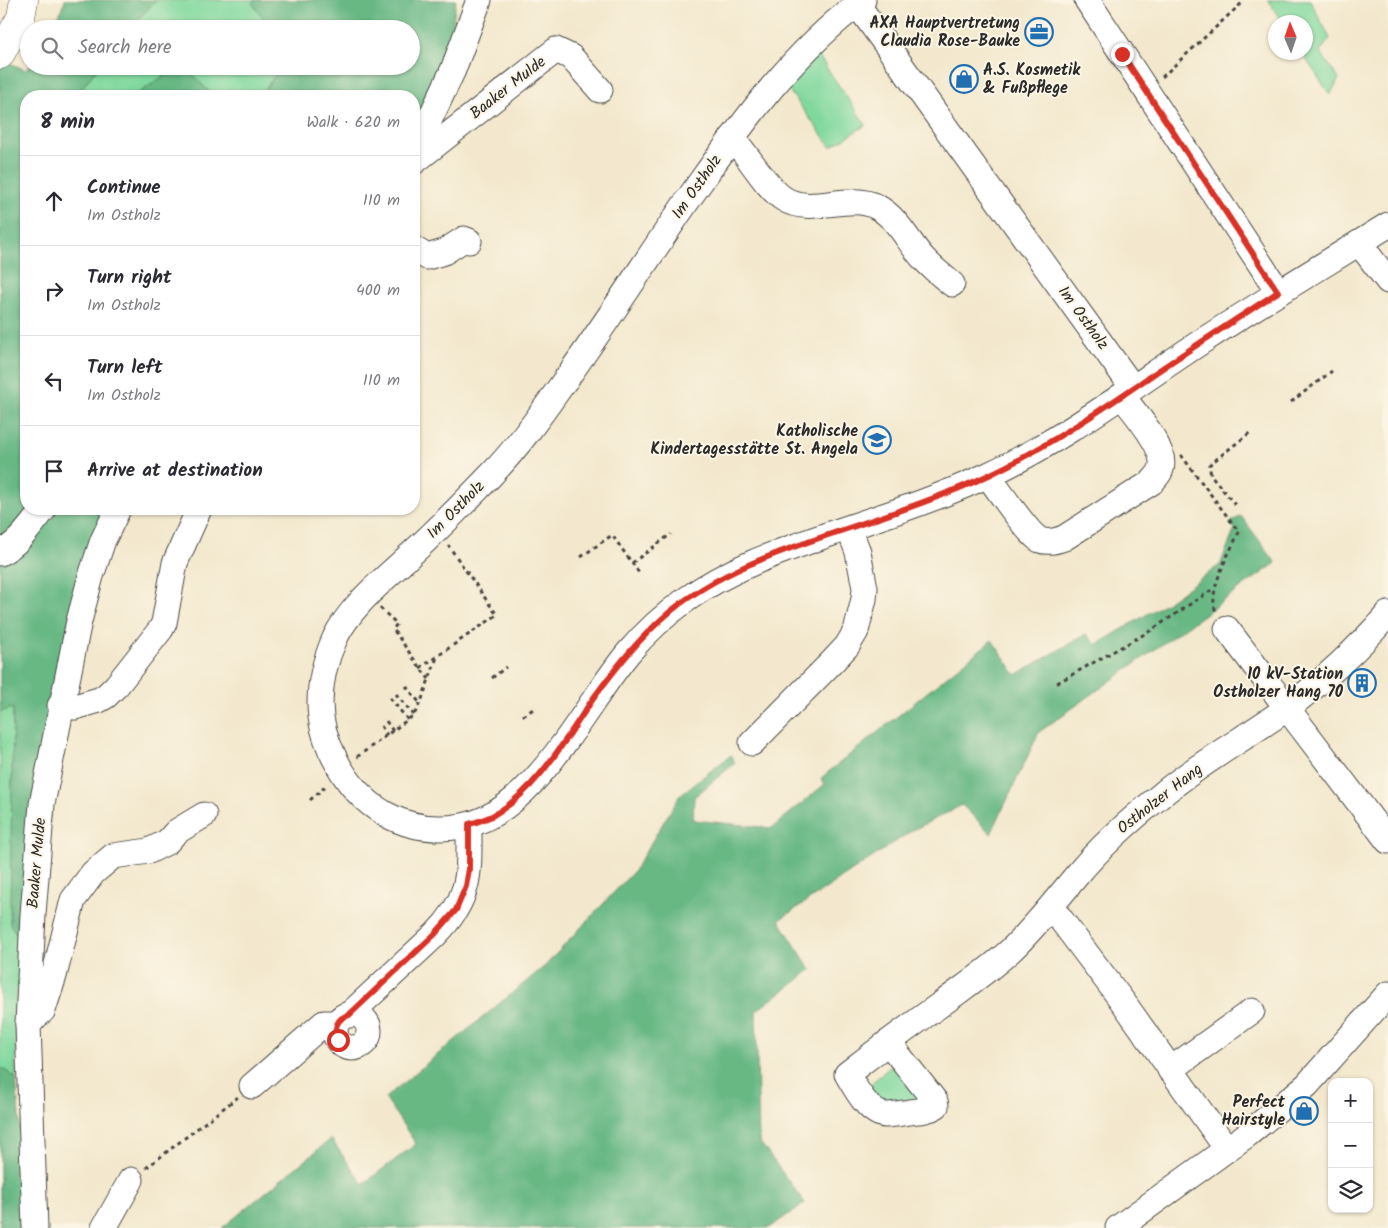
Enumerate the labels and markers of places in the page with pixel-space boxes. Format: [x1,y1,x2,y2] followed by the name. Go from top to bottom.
[869,11,1020,54] place label: AXA Hauptvertretung Claudia Rose-Bauke
[1024,17,1054,47] office icon: AXA Hauptvertretung Claudia Rose-Bauke
[983,58,1081,101] place label: A.S. Kosmetik & Fußpflege
[949,64,979,94] shop icon: A.S. Kosmetik & Fußpflege
[651,419,858,462] place label: Katholische Kindertagesstätte St. Angela
[862,425,892,455] school or university icon: Katholische Kindertagesstätte St. Angela
[1213,662,1344,705] place label: 10 kV-Station Ostholzer Hang 70
[1347,668,1377,698] building icon: 10 kV-Station Ostholzer Hang 70
[1221,1090,1286,1133] place label: Perfect Hairstyle
[1289,1096,1319,1126] shop icon: Perfect Hairstyle

